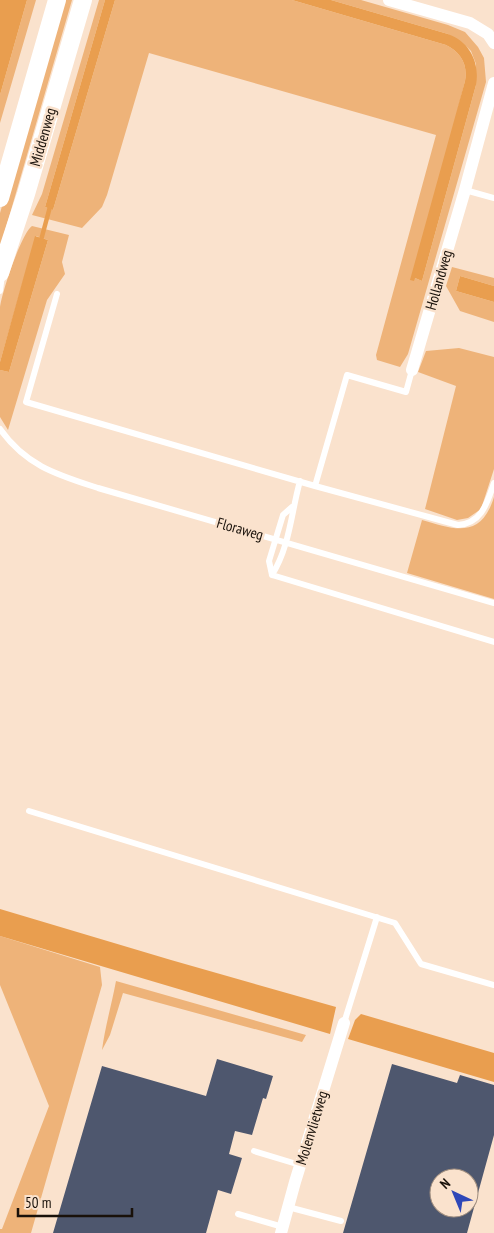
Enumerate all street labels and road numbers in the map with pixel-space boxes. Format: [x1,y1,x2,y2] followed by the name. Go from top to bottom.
[25,105,60,168] street label: Middenweg
[421,248,456,312] street label: Hollandweg
[215,513,266,544] street label: Floraweg
[291,1089,332,1167] street label: Molenvlietweg

